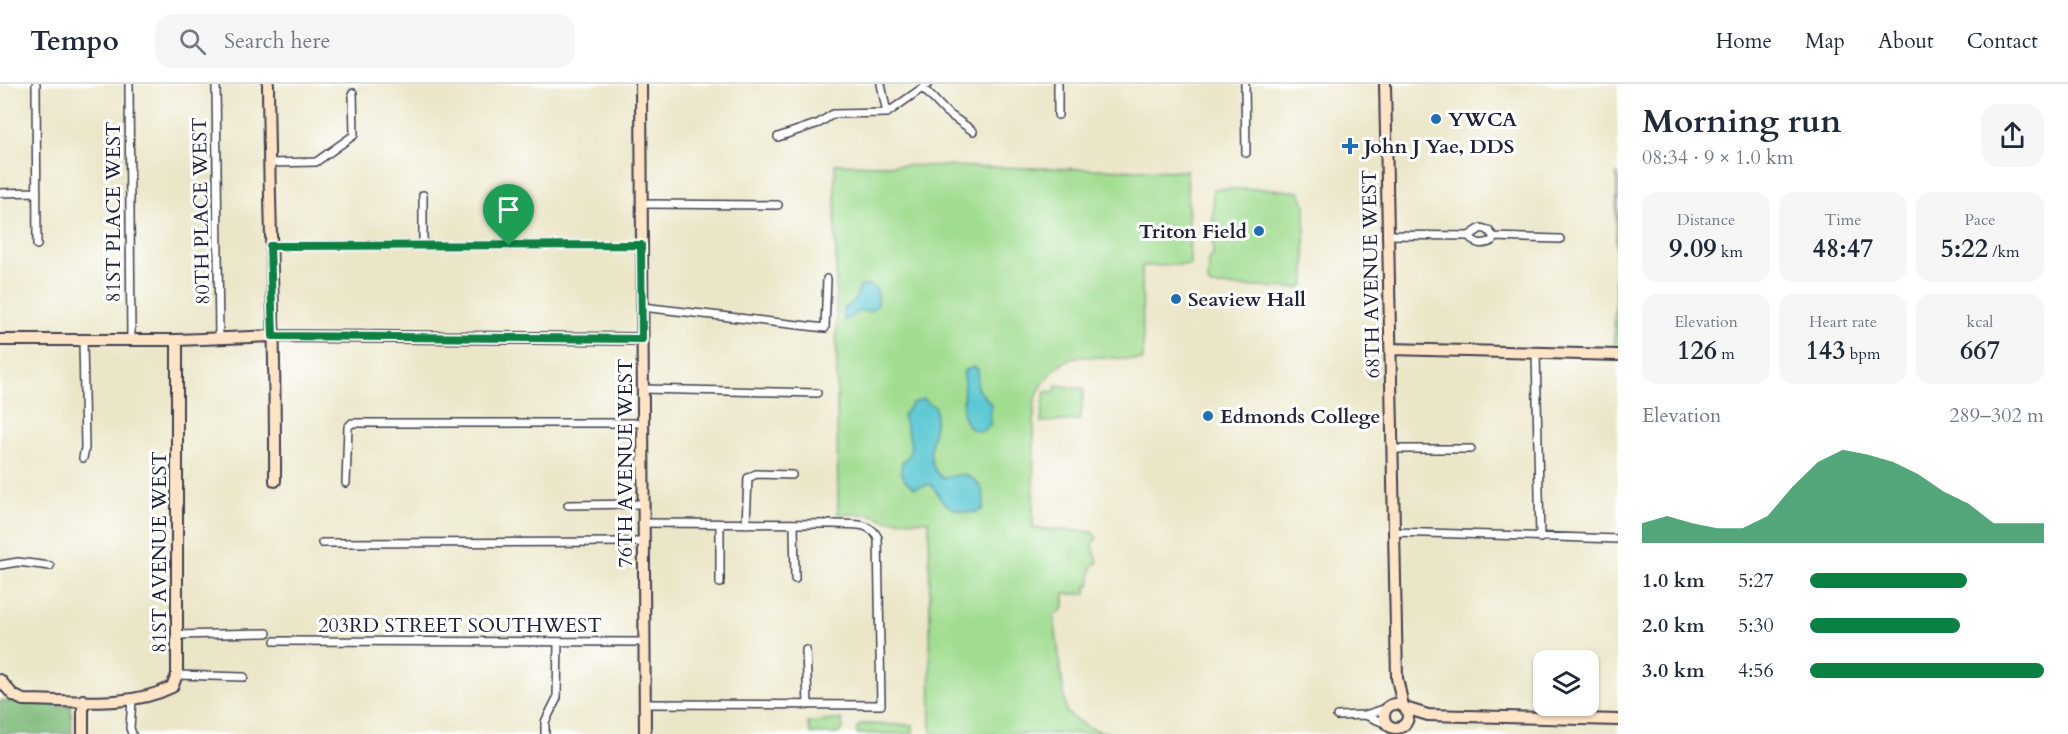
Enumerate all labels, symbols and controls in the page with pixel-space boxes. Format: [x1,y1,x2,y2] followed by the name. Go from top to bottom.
[155,14,575,68] search box
[30,22,119,60] text: Tempo
[176,25,209,58] icon: search
[224,26,331,56] text: Search here
[1716,27,1772,56] text: Home
[1805,27,1845,56] text: Map
[1878,27,1934,56] text: About
[1967,27,2038,56] text: Contact
[1642,99,1842,144] text: Morning run
[1981,104,2044,167] button: share
[1448,106,1517,133] place label: YWCA
[1429,112,1443,126] marker: YWCA
[186,117,216,305] street label: 80TH PLACE WEST
[100,121,127,302] street label: 81ST PLACE WEST
[1361,133,1514,160] place label: John J Yae, DDS
[1341,137,1359,155] marker: John J Yae, DDS
[1642,144,1794,171] text: 08:34 · 9 × 1.0 km
[1356,169,1386,379] street label: 68TH AVENUE WEST
[483,184,534,246] pin
[492,193,525,226] icon: arrive
[1677,209,1735,231] text: Distance
[1824,209,1862,231] text: Time
[1965,209,1995,231] text: Pace
[1139,218,1248,245] place label: Triton Field
[1252,224,1266,238] marker: Triton Field
[1669,231,1717,266] text: 9.09
[1813,231,1873,266] text: 48:47
[1940,231,1988,266] text: 5:22
[1717,241,1743,263] text: km
[1988,241,2020,263] text: /km
[1188,286,1306,313] place label: Seaview Hall
[1169,292,1183,306] marker: Seaview Hall
[1674,311,1738,333] text: Elevation
[1809,311,1877,333] text: Heart rate
[1967,311,1993,333] text: kcal
[1677,333,1717,368] text: 126
[1806,333,1846,368] text: 143
[1960,333,2000,368] text: 667
[1717,343,1735,365] text: m
[1846,343,1880,365] text: bpm
[612,358,639,567] street label: 76TH AVENUE WEST
[1642,402,1721,429] text: Elevation
[1949,402,2044,429] text: 289–302 m
[1220,403,1380,430] place label: Edmonds College
[1201,409,1215,423] marker: Edmonds College
[146,451,173,653] street label: 81ST AVENUE WEST
[1642,567,1705,594] text: 1.0 km
[1738,567,1774,594] text: 5:27
[318,612,602,639] street label: 203RD STREET SOUTHWEST
[1642,612,1705,639] text: 2.0 km
[1738,612,1774,639] text: 5:30
[1533,650,1599,716] map controls
[1533,650,1599,716] button: layers
[1642,657,1705,684] text: 3.0 km
[1738,657,1774,684] text: 4:56

